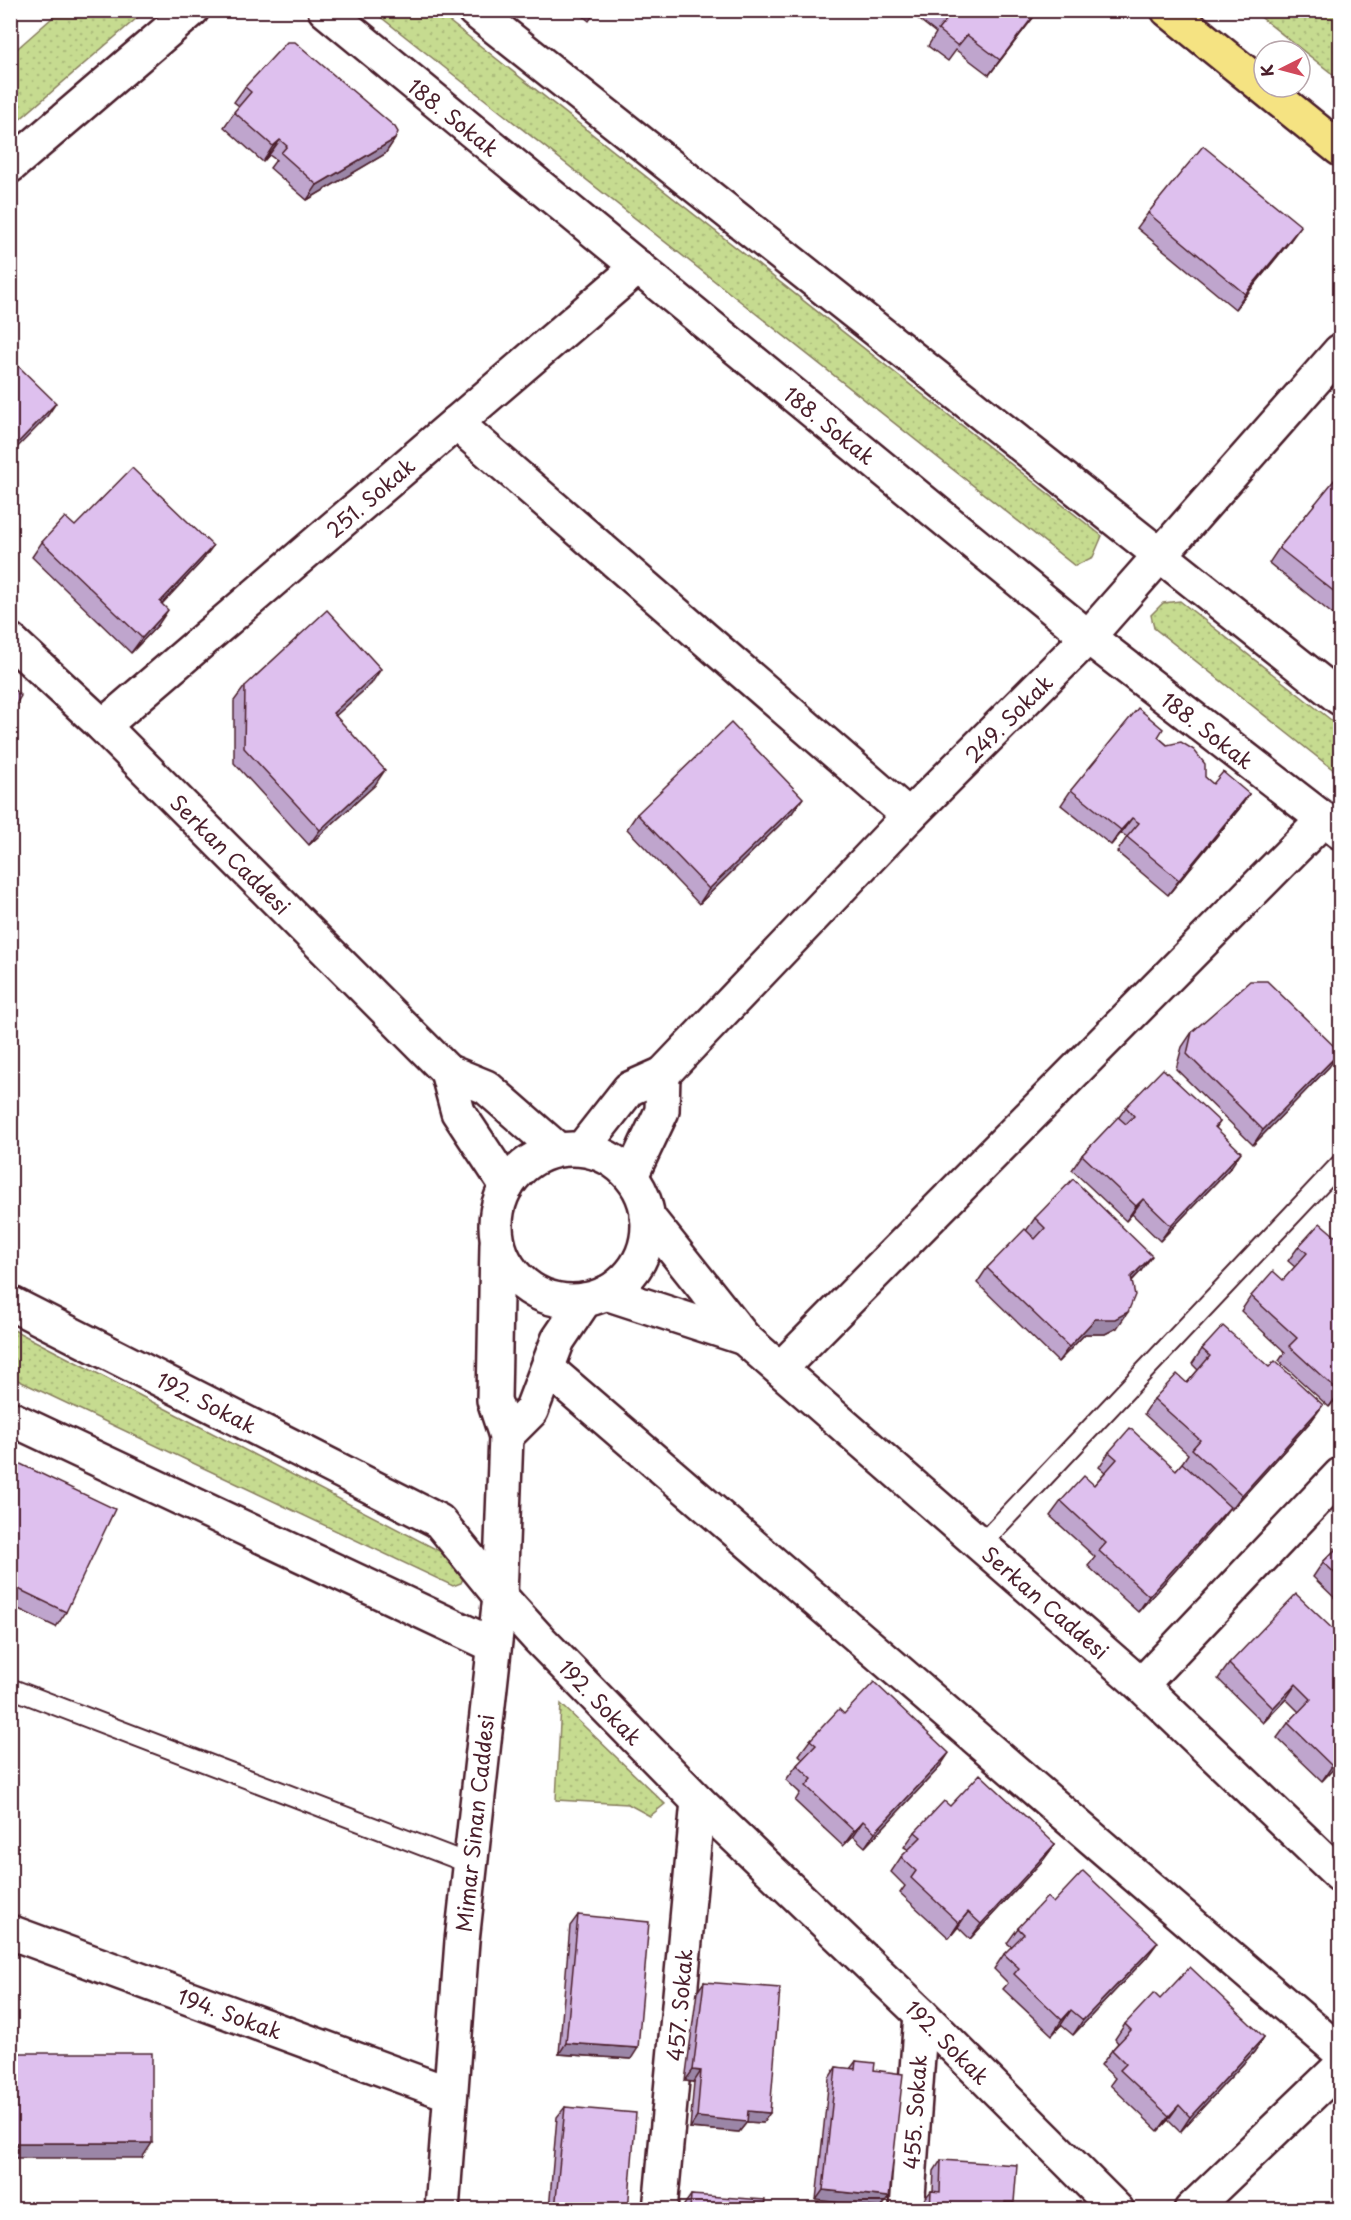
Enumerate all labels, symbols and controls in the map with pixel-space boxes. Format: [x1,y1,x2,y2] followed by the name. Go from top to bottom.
[1252,39,1312,99] north arrow
[1254,63,1279,78] text: K
[401,70,507,164] street label: 188. Sokak
[777,378,883,472] street label: 188. Sokak
[319,449,421,545] street label: 251. Sokak
[956,666,1060,770] street label: 249. Sokak
[1155,684,1261,776] street label: 188. Sokak
[164,787,298,921] street label: Serkan Caddesi
[152,1363,262,1441] street label: 192. Sokak
[976,1538,1116,1666] street label: Serkan Caddesi
[552,1652,650,1752] street label: 192. Sokak
[447,1712,501,1934] street label: Mimar Sinan Caddesi
[658,1947,700,2063] street label: 457. Sokak
[173,1979,287,2047] street label: 194. Sokak
[898,1992,998,2092] street label: 192. Sokak
[894,2053,934,2171] street label: 455. Sokak

